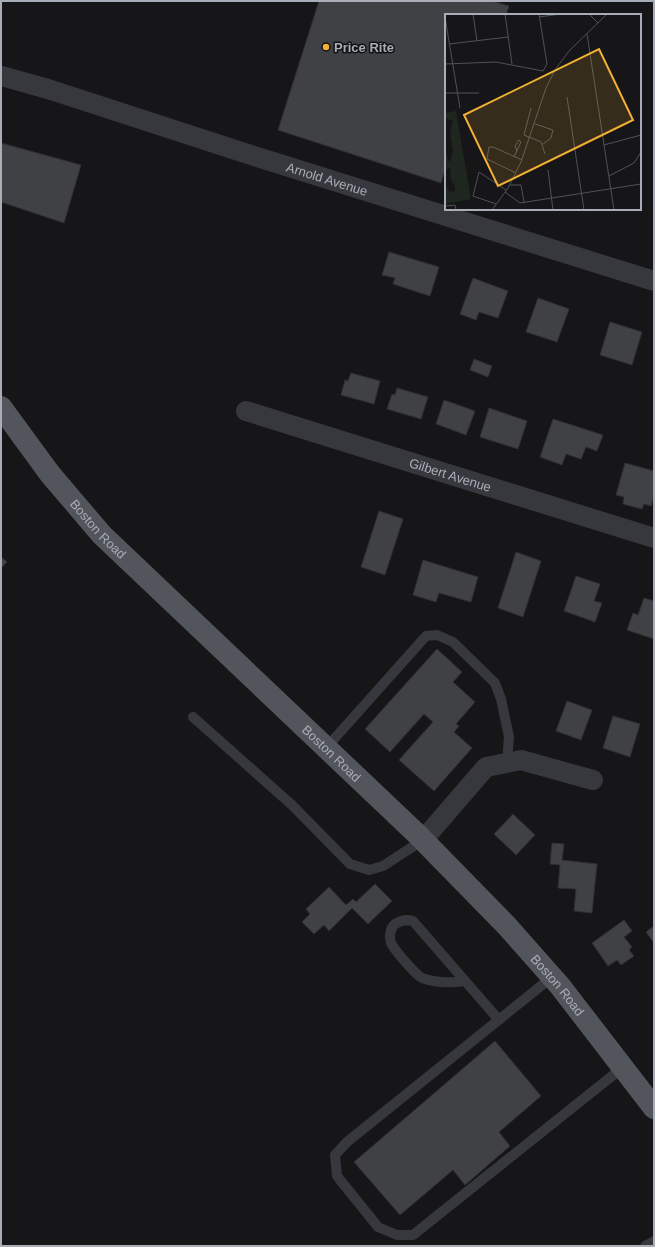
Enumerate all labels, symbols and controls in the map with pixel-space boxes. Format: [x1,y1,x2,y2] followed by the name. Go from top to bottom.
[445,14,641,210] inset map
[334,40,394,55] place label: Price Rite
[321,42,331,52] marker: Price Rite
[284,160,370,199] street label: Arnold Avenue
[407,455,493,495] street label: Gilbert Avenue
[67,496,129,562] street label: Boston Road
[299,722,364,785] street label: Boston Road
[528,952,587,1019] street label: Boston Road

